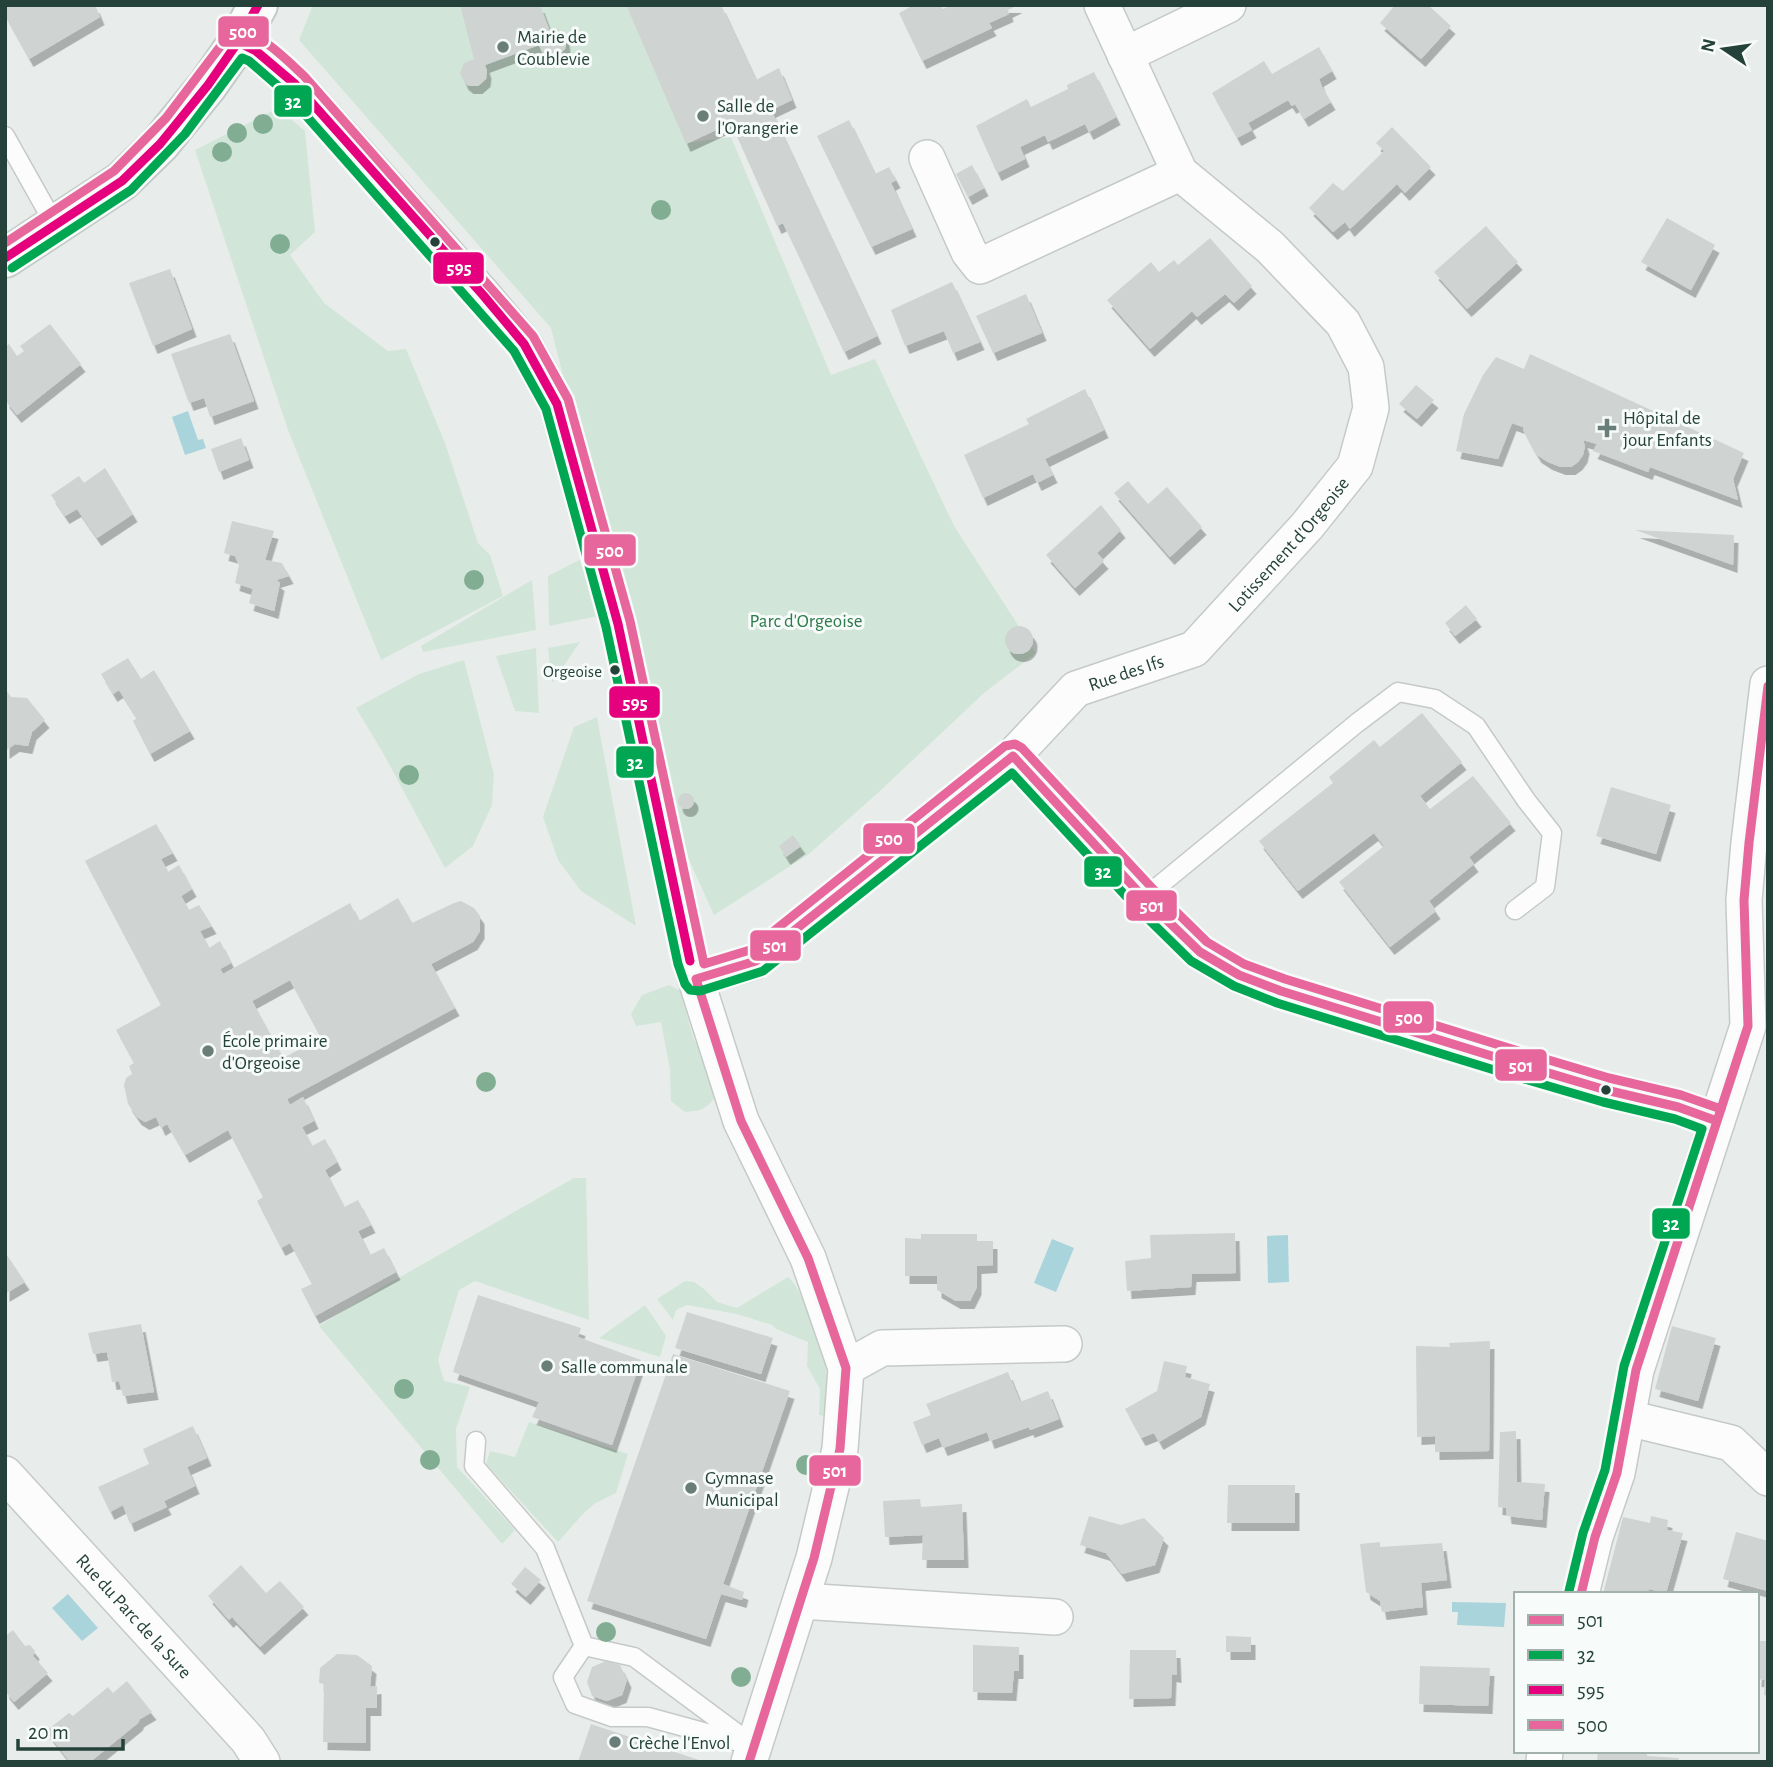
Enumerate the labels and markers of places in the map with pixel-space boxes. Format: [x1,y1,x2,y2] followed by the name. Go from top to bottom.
[517,28,590,69] place label: Mairie de Coublevie
[495,39,511,55] marker: Mairie de Coublevie
[717,97,798,138] place label: Salle de l'Orangerie
[695,108,711,124] marker: Salle de l'Orangerie
[428,235,442,249] unlabelled marker
[1623,409,1712,450] place label: Hôpital de jour Enfants
[1597,418,1617,438] marker: Hôpital de jour Enfants
[543,663,602,680] place label: Orgeoise
[608,663,622,677] marker: Orgeoise
[222,1030,328,1073] place label: École primaire d'Orgeoise
[200,1043,216,1059] marker: École primaire d'Orgeoise
[1599,1083,1613,1097] unlabelled marker
[539,1358,555,1374] marker: Salle communale
[561,1358,688,1377] place label: Salle communale
[705,1469,779,1510] place label: Gymnase Municipal
[683,1480,699,1496] marker: Gymnase Municipal
[607,1734,623,1750] marker: Crèche l'Envol
[629,1734,731,1753] place label: Crèche l'Envol

